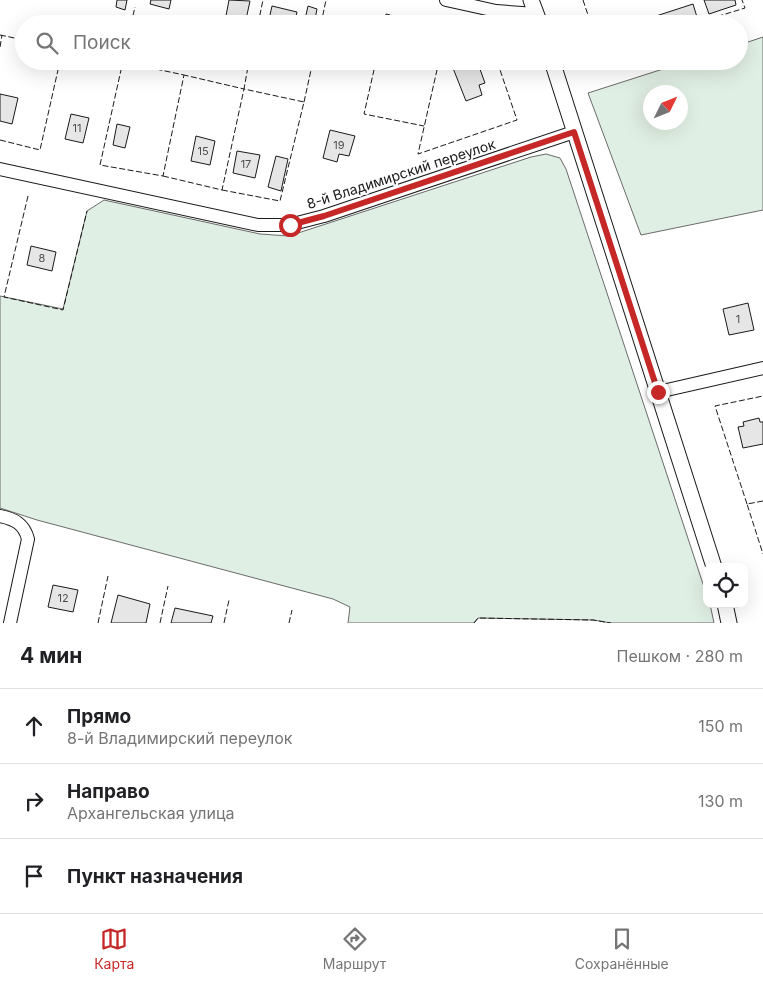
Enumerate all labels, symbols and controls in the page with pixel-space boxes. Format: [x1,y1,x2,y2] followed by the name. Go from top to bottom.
[15,15,748,70] search box
[33,29,61,57] icon: search
[73,31,131,54] text: Поиск
[643,85,688,130] north arrow
[73,121,81,135] house number: 11
[304,135,498,212] street label: 8-й Владимирский переулок
[333,138,345,152] house number: 19
[197,144,209,158] house number: 15
[241,157,251,171] house number: 17
[279,214,302,237] route start
[39,251,46,265] house number: 8
[736,312,740,326] house number: 1
[647,381,670,404] route end
[703,563,748,608] map controls
[703,563,748,608] button: locate
[57,591,69,605] house number: 12
[20,643,82,668] text: 4 мин
[617,646,743,666] text: Пешком · 280 m
[67,705,131,728] text: Прямо
[20,712,48,740] icon: ahead
[698,716,743,736] text: 150 m
[67,728,292,748] text: 8-й Владимирский переулок
[67,780,150,803] text: Направо
[20,787,48,815] icon: right
[698,791,743,811] text: 130 m
[67,803,234,823] text: Архангельская улица
[20,862,48,890] icon: arrive
[67,865,243,888] text: Пункт назначения
[94,925,134,972] tab: Карта
[323,925,386,972] tab: Маршрут
[575,925,669,972] tab: Сохранённые

